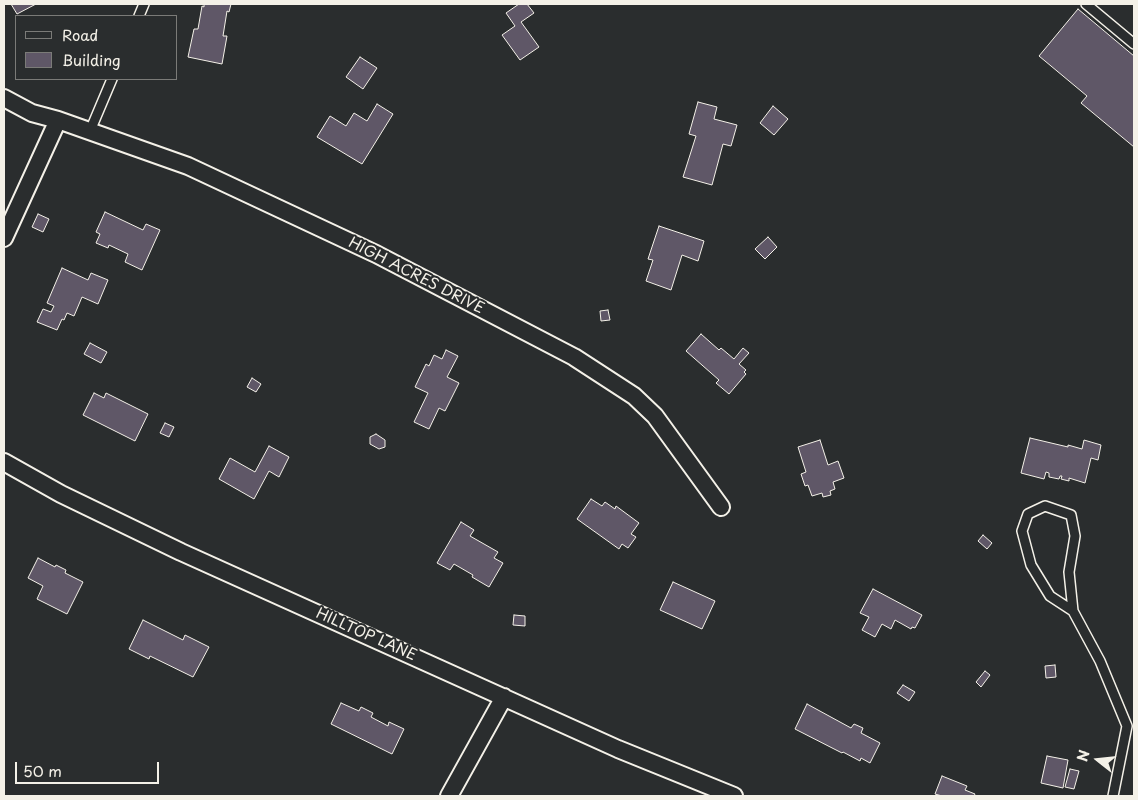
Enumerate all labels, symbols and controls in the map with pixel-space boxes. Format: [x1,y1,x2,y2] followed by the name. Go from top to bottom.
[15,15,178,80] legend
[62,23,98,46] text: Road
[62,48,121,71] text: Building
[345,234,487,318] street label: HIGH ACRES DRIVE
[313,605,419,665] street label: HILLTOP LANE
[1073,735,1123,785] north arrow
[1071,748,1095,764] text: N
[18,752,161,784] scale bar
[23,759,62,782] text: 50 m

